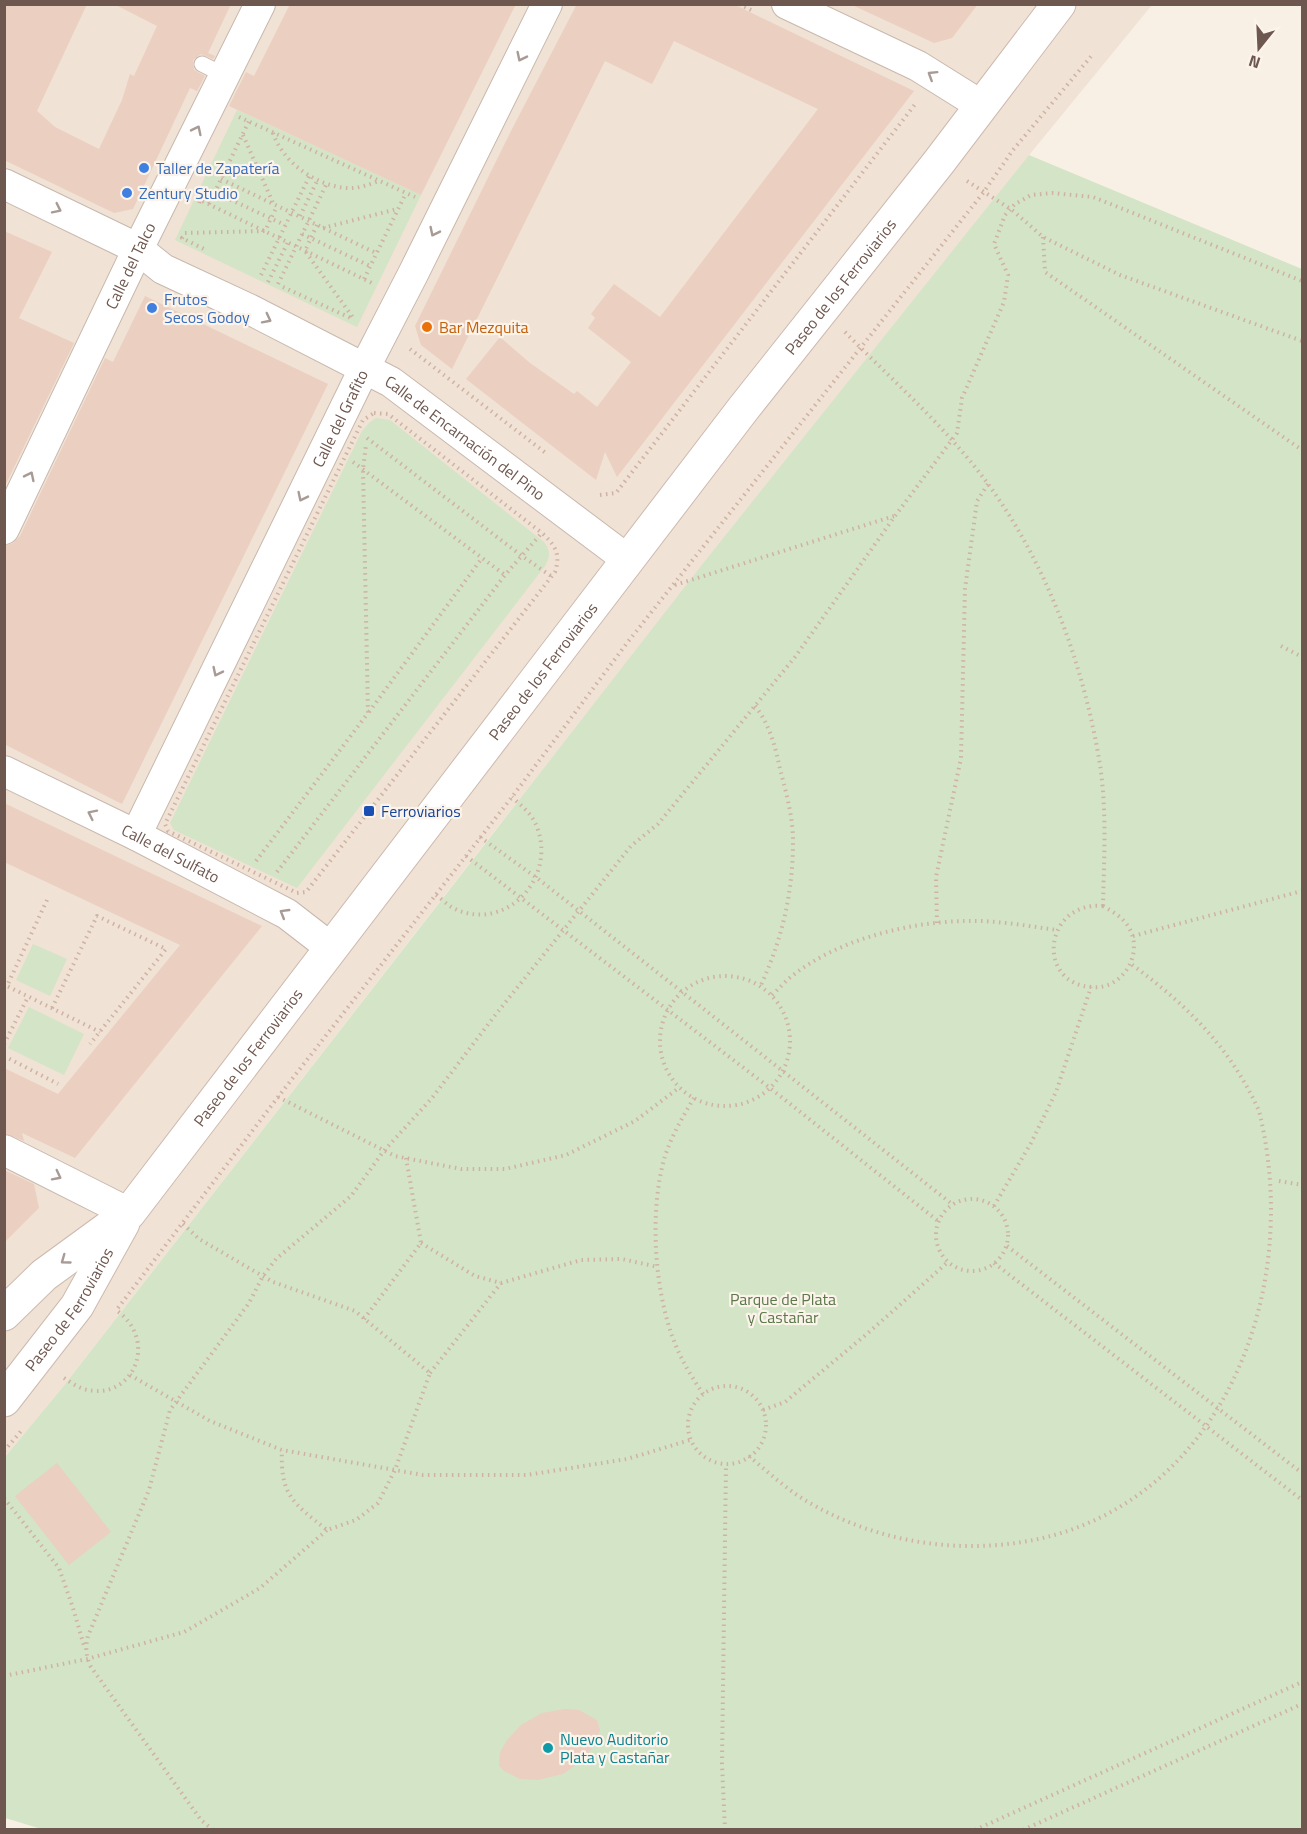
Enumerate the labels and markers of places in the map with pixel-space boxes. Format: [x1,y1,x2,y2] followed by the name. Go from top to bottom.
[156,156,279,180] place label: Taller de Zapatería
[137,161,151,175] marker: Taller de Zapatería
[139,181,238,205] place label: Zentury Studio
[120,186,134,200] marker: Zentury Studio
[164,287,250,329] place label: Frutos Secos Godoy
[145,301,159,315] marker: Frutos Secos Godoy
[439,315,529,339] place label: Bar Mezquita
[420,320,434,334] marker: Bar Mezquita
[381,799,461,823] place label: Ferroviarios
[362,804,376,818] marker: Ferroviarios
[560,1727,670,1769] place label: Nuevo Auditorio Plata y Castañar
[541,1741,555,1755] marker: Nuevo Auditorio Plata y Castañar

